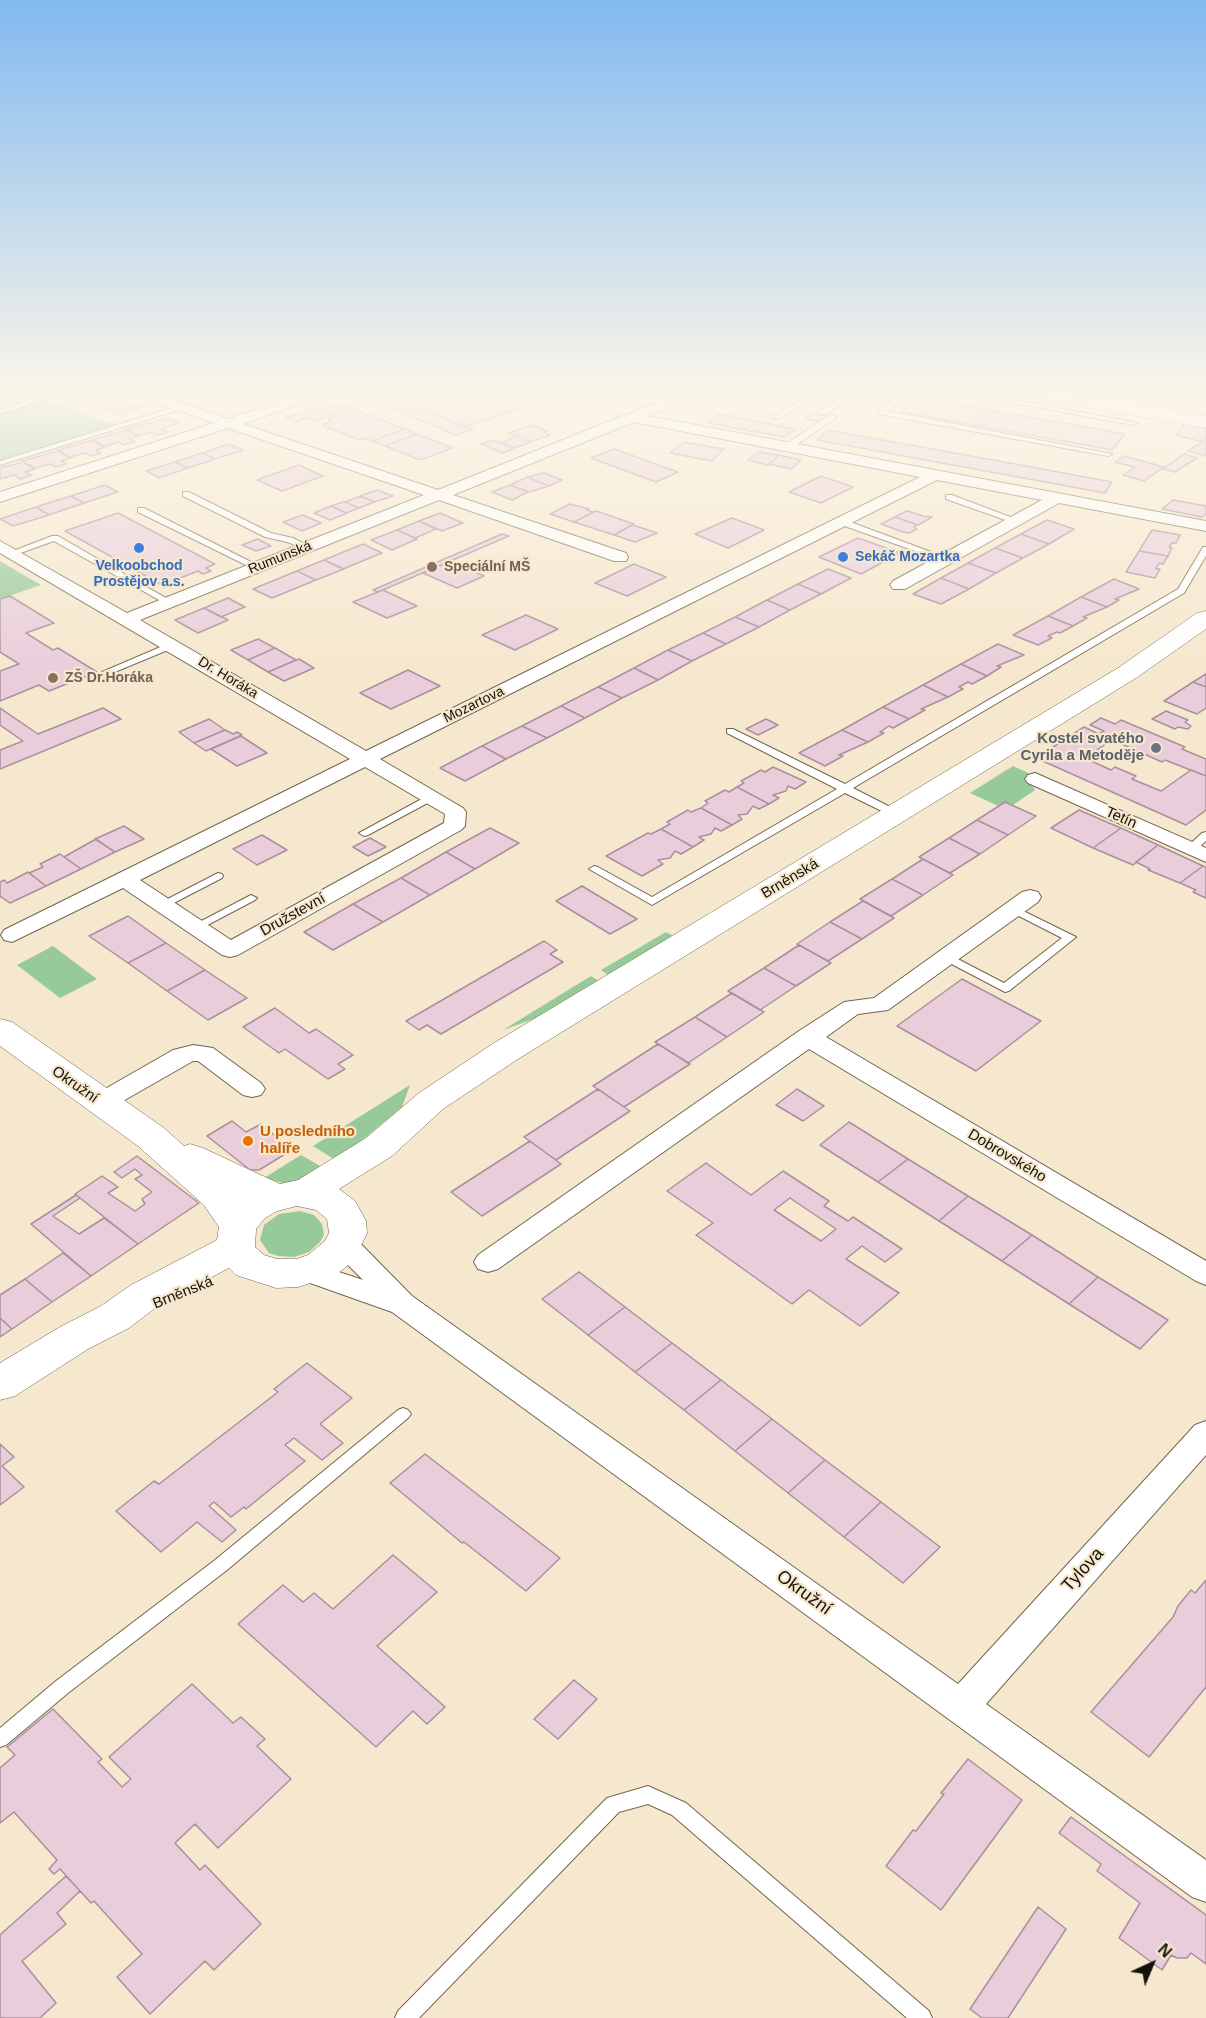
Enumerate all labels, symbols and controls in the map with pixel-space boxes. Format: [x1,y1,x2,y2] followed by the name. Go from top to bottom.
[246,538,314,578] street label: Rumunská
[132,541,146,555] marker: Velkoobchod Prostějov a.s.
[855,549,960,565] place label: Sekáč Mozartka
[836,550,850,564] marker: Sekáč Mozartka
[93,558,185,590] place label: Velkoobchod Prostějov a.s.
[444,559,530,575] place label: Speciální MŠ
[425,560,439,574] marker: Speciální MŠ
[195,654,261,702] street label: Dr. Horáka
[65,670,153,686] place label: ZŠ Dr.Horáka
[46,671,60,685] marker: ZŠ Dr.Horáka
[441,683,507,727] street label: Mozartova
[1021,730,1144,765] place label: Kostel svatého Cyrila a Metoděje
[1149,741,1163,755] marker: Kostel svatého Cyrila a Metoděje
[1102,803,1140,833] street label: Tetín
[758,855,822,903] street label: Brněnská
[257,890,329,940] street label: Družstevní
[48,1063,102,1107] street label: Okružní
[260,1123,355,1158] place label: U posledního halíře
[964,1126,1050,1186] street label: Dobrovského
[241,1134,255,1148] marker: U posledního halíře
[150,1273,216,1313] street label: Brněnská
[1058,1543,1108,1597] street label: Tylova
[772,1566,836,1620] street label: Okružní
[1122,1934,1182,1994] north arrow
[1155,1941,1175,1961] text: N

